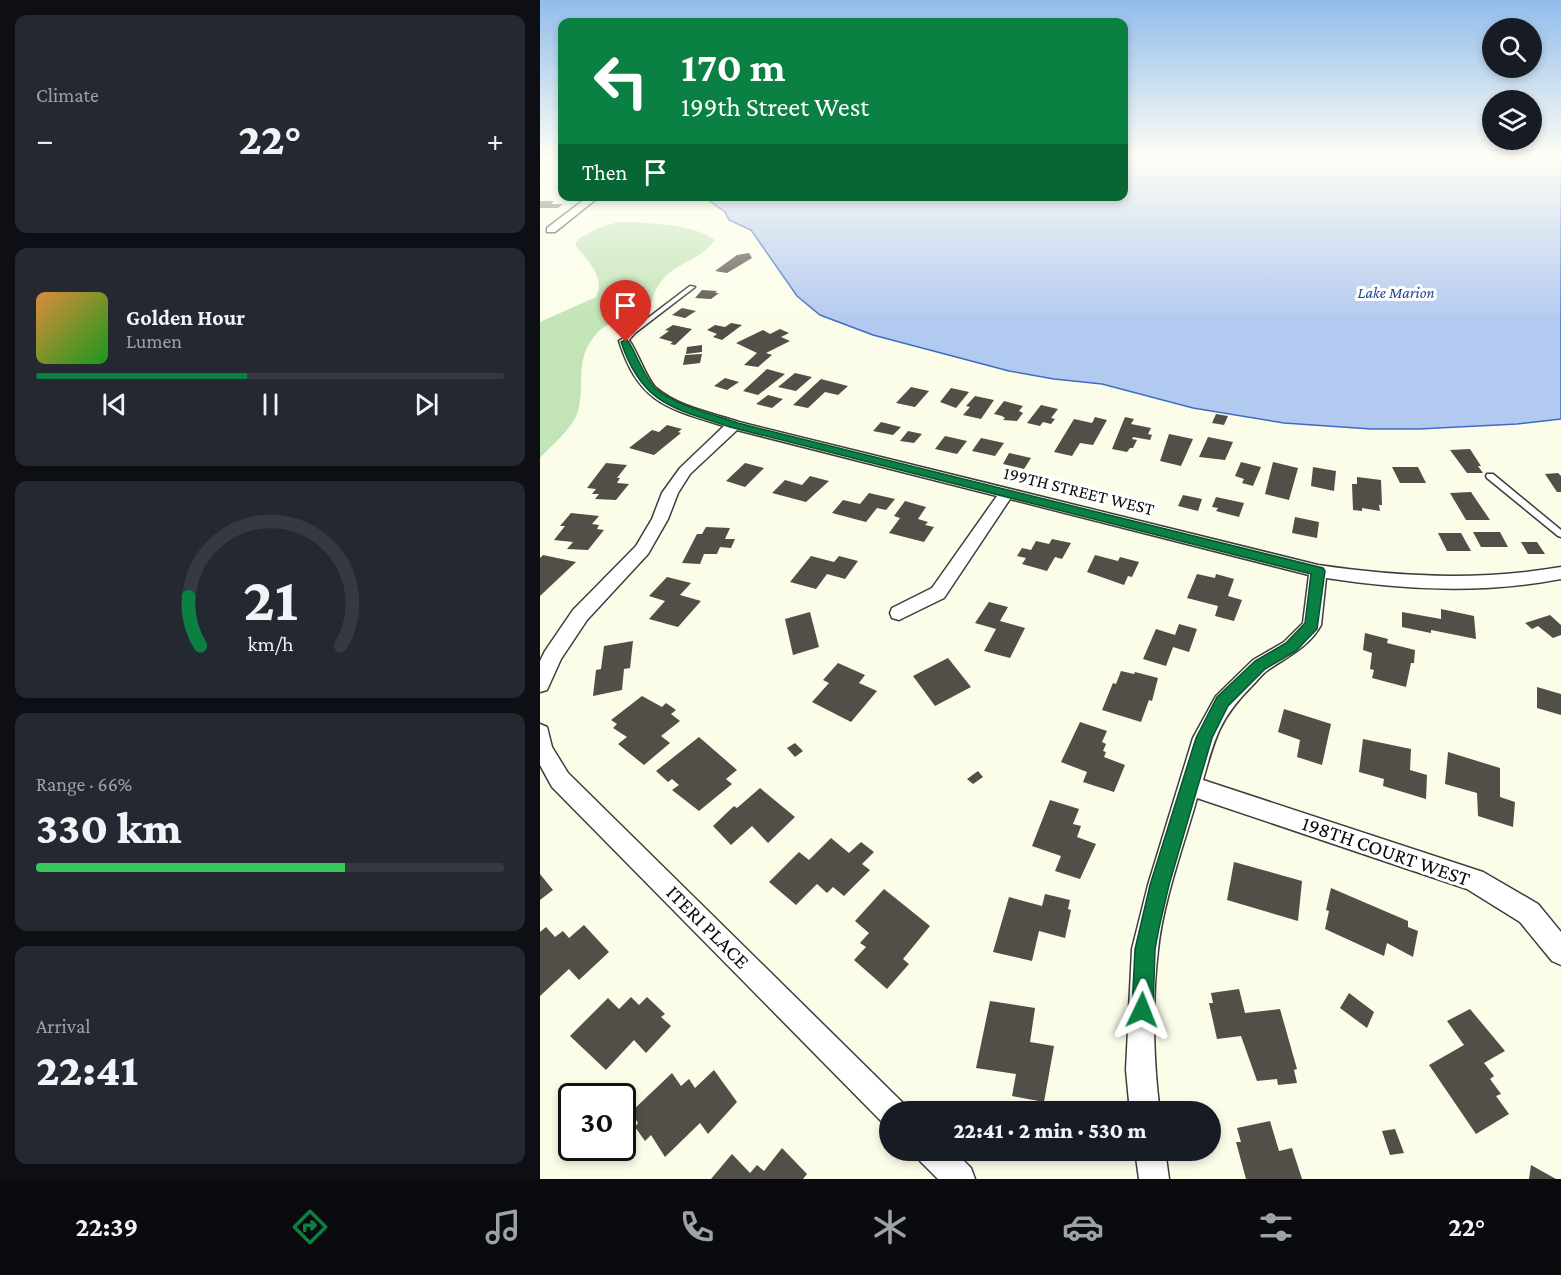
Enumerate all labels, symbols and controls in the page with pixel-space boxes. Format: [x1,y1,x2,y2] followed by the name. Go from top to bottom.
[1482,18,1542,150] map controls
[1482,18,1542,78] button: search
[582,42,660,120] icon: left
[681,43,786,90] text: 170 m
[36,84,99,106] text: Climate
[1482,90,1542,150] button: layers
[681,92,869,122] text: 199th Street West
[238,114,302,164] text: 22°
[36,121,53,158] text: −
[487,121,504,158] text: +
[639,156,672,189] icon: arrive
[582,160,627,185] text: Then
[600,280,651,342] pin
[1357,284,1435,301] water label: Lake Marion
[609,289,642,322] icon: arrive
[126,305,245,330] text: Golden Hour
[126,330,182,352] text: Lumen
[98,388,131,421] icon: previous
[254,388,287,421] icon: pause
[410,388,443,421] icon: next
[1002,463,1157,519] street label: 199TH STREET WEST
[242,565,298,634] text: 21
[247,633,294,657] text: km/h
[36,773,132,795] text: Range · 66%
[36,803,181,853] text: 330 km
[1299,811,1474,891] street label: 198TH COURT WEST
[661,880,755,974] street label: ITERI PLACE
[1110,978,1174,1042] position arrow
[36,1015,90,1037] text: Arrival
[36,1045,138,1095] text: 22:41
[558,1083,636,1161] speed limit sign: 30
[953,1118,1147,1143] text: 22:41 · 2 min · 530 m
[289,1206,331,1248] icon: directions
[482,1206,524,1248] icon: music
[676,1206,718,1248] icon: phone
[869,1206,911,1248] icon: climate
[1062,1206,1104,1248] icon: car
[1255,1206,1297,1248] icon: filters
[76,1212,138,1242] text: 22:39
[1448,1212,1485,1242] text: 22°

